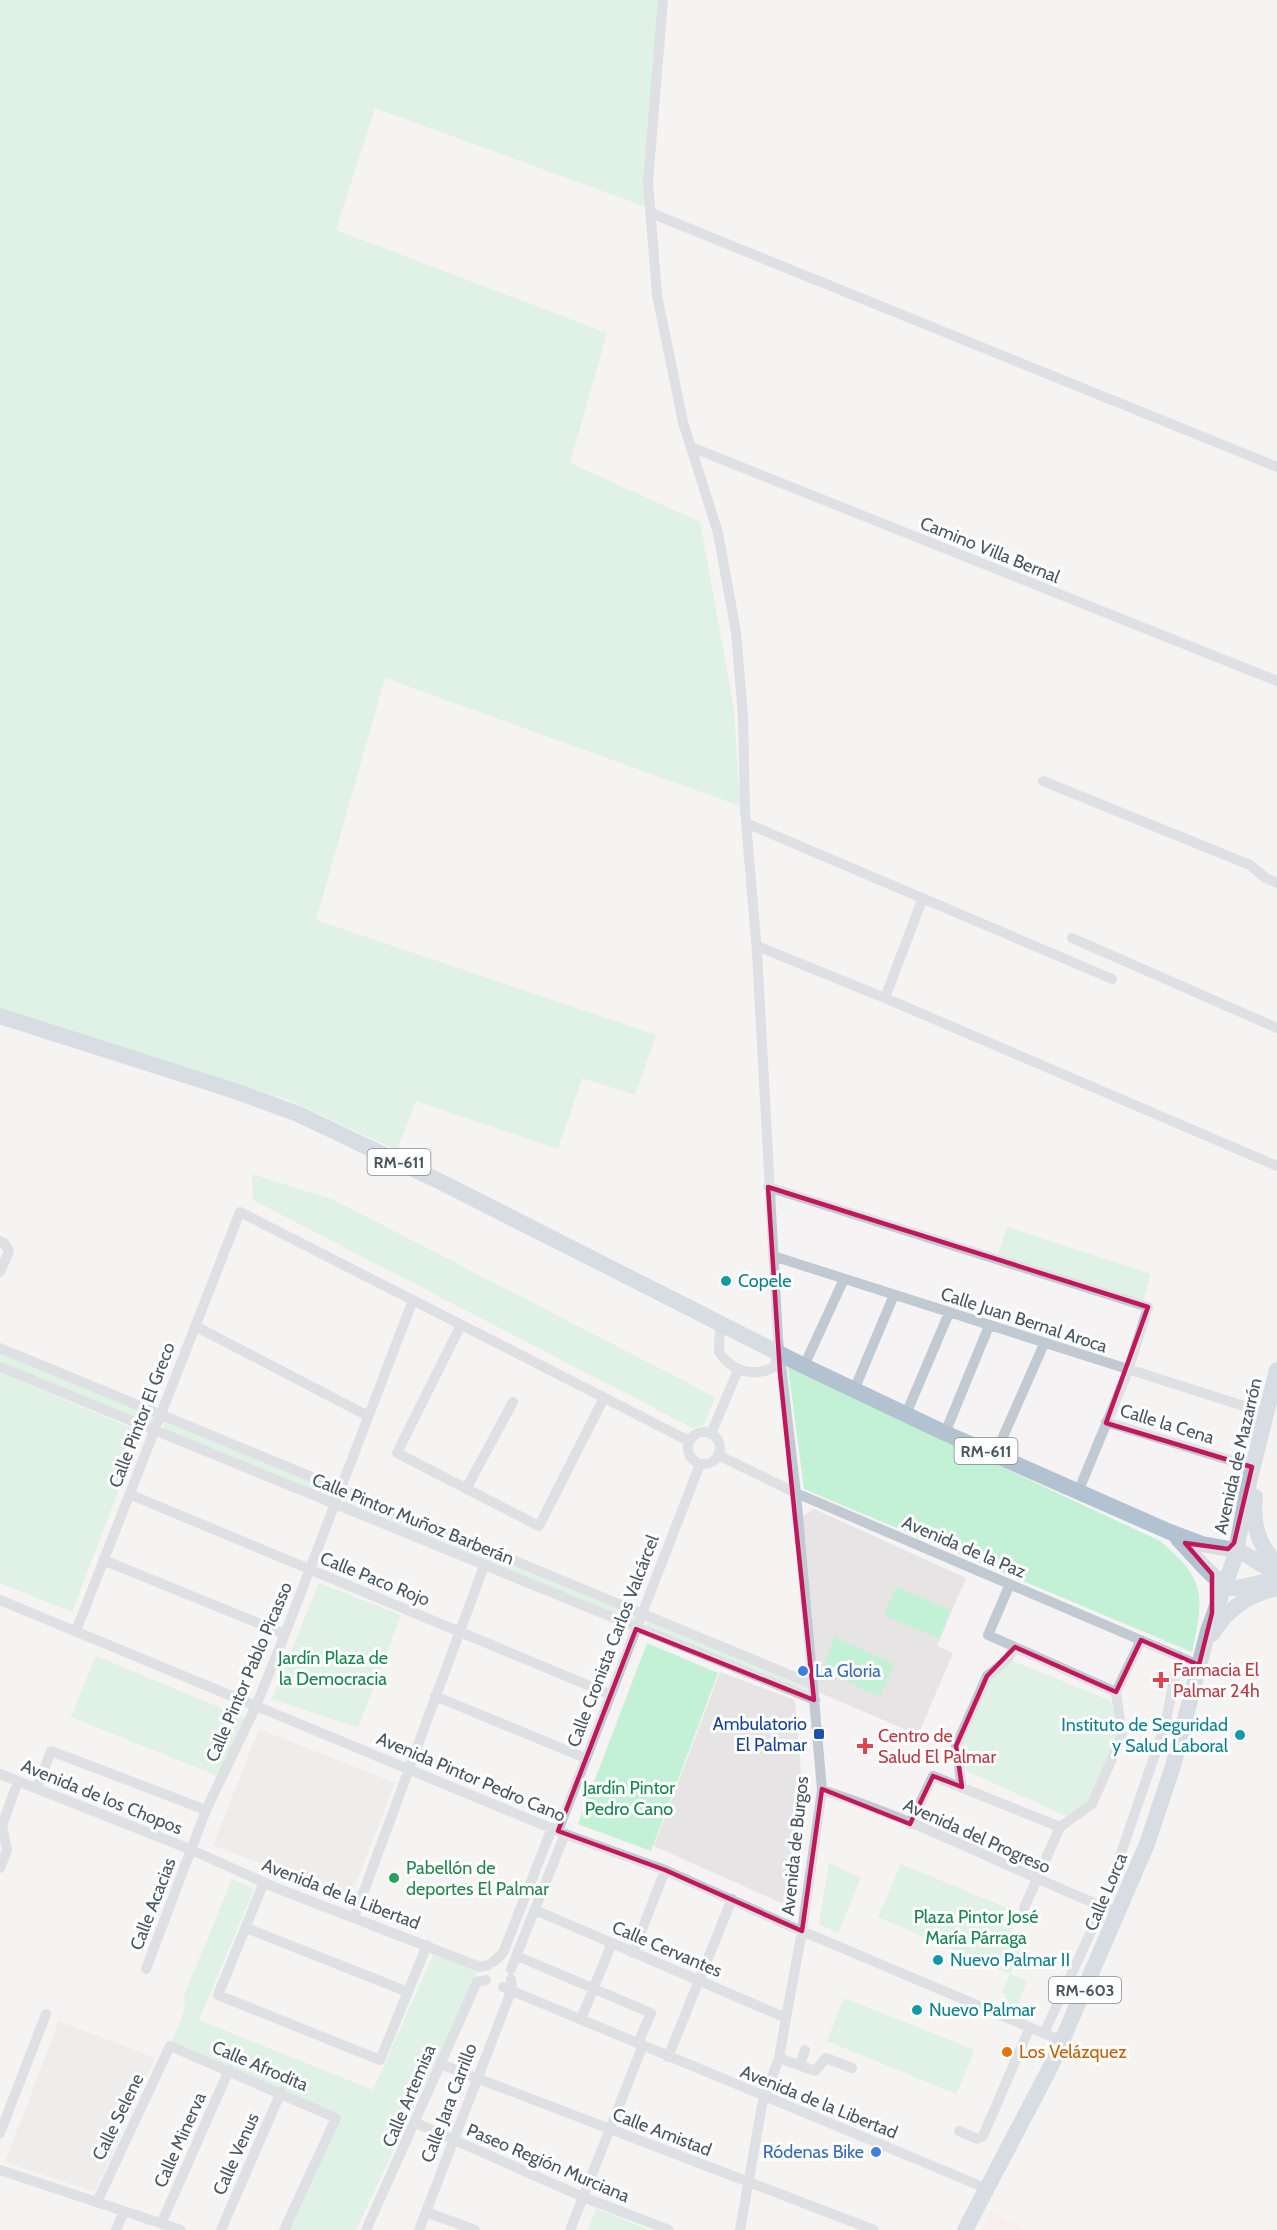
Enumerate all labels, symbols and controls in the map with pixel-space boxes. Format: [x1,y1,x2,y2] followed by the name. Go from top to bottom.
[917,512,1064,588] street label: Camino Villa Bernal
[368,1149,430,1175] road number: RM-611
[738,1270,791,1292] place label: Copele
[719,1274,733,1288] marker: Copele
[938,1283,1110,1357] street label: Calle Juan Bernal Aroca
[104,1339,180,1491] street label: Calle Pintor El Greco
[1209,1376,1267,1536] street label: Avenida de Mazarrón
[1117,1399,1217,1449] street label: Calle la Cena
[954,1438,1018,1464] road number: RM-611
[309,1468,517,1570] street label: Calle Pintor Muñoz Barberán
[899,1511,1030,1583] street label: Avenida de la Paz
[562,1531,664,1750] street label: Calle Cronista Carlos Valcárcel
[317,1547,433,1611] street label: Calle Paco Rojo
[201,1579,297,1765] street label: Calle Pintor Pablo Picasso
[277,1647,388,1690] park label: Jardín Plaza de la Democracia
[1173,1659,1260,1702] place label: Farmacia El Palmar 24h
[815,1660,881,1682] place label: La Gloria
[796,1664,810,1678] marker: La Gloria
[1154,1673,1168,1687] marker: Farmacia El Palmar 24h
[713,1713,807,1756] place label: Ambulatorio El Palmar
[1061,1714,1229,1757] place label: Instituto de Seguridad y Salud Laboral
[878,1725,997,1768] place label: Centro de Salud El Palmar
[373,1727,569,1827] street label: Avenida Pintor Pedro Cano
[812,1727,826,1741] marker: Ambulatorio El Palmar
[1233,1728,1247,1742] marker: Instituto de Seguridad y Salud Laboral
[856,1737,874,1755] marker: Centro de Salud El Palmar
[18,1755,186,1839] street label: Avenida de los Chopos
[777,1775,813,1917] street label: Avenida de Burgos
[582,1777,675,1820] park label: Jardín Pintor Pedro Cano
[900,1794,1054,1878] street label: Avenida del Progreso
[1080,1849,1132,1934] street label: Calle Lorca
[259,1854,423,1934] street label: Avenida de la Libertad
[125,1855,181,1953] street label: Calle Acacias
[406,1857,549,1900] place label: Pabellón de deportes El Palmar
[387,1871,401,1885] marker: Pabellón de deportes El Palmar
[914,1906,1038,1949] park label: Plaza Pintor José María Párraga
[609,1916,725,1982] street label: Calle Cervantes
[950,1949,1070,1971] place label: Nuevo Palmar II
[931,1953,945,1967] marker: Nuevo Palmar II
[1049,1977,1121,2003] road number: RM-603
[929,1999,1036,2021] place label: Nuevo Palmar
[910,2003,924,2017] marker: Nuevo Palmar
[209,2036,312,2096] street label: Calle Afrodita
[416,2040,482,2166] street label: Calle Jara Carrillo
[378,2041,441,2151] street label: Calle Artemisa
[1019,2041,1127,2063] place label: Los Velázquez
[1000,2045,1014,2059] marker: Los Velázquez
[737,2060,901,2144] street label: Avenida de la Libertad
[88,2070,148,2164] street label: Calle Selene
[149,2089,211,2191] street label: Calle Minerva
[609,2103,715,2161] street label: Calle Amistad
[208,2110,264,2198] street label: Calle Venus
[463,2119,633,2207] street label: Paseo Región Murciana
[763,2141,864,2163] place label: Ródenas Bike
[869,2145,883,2159] marker: Ródenas Bike

